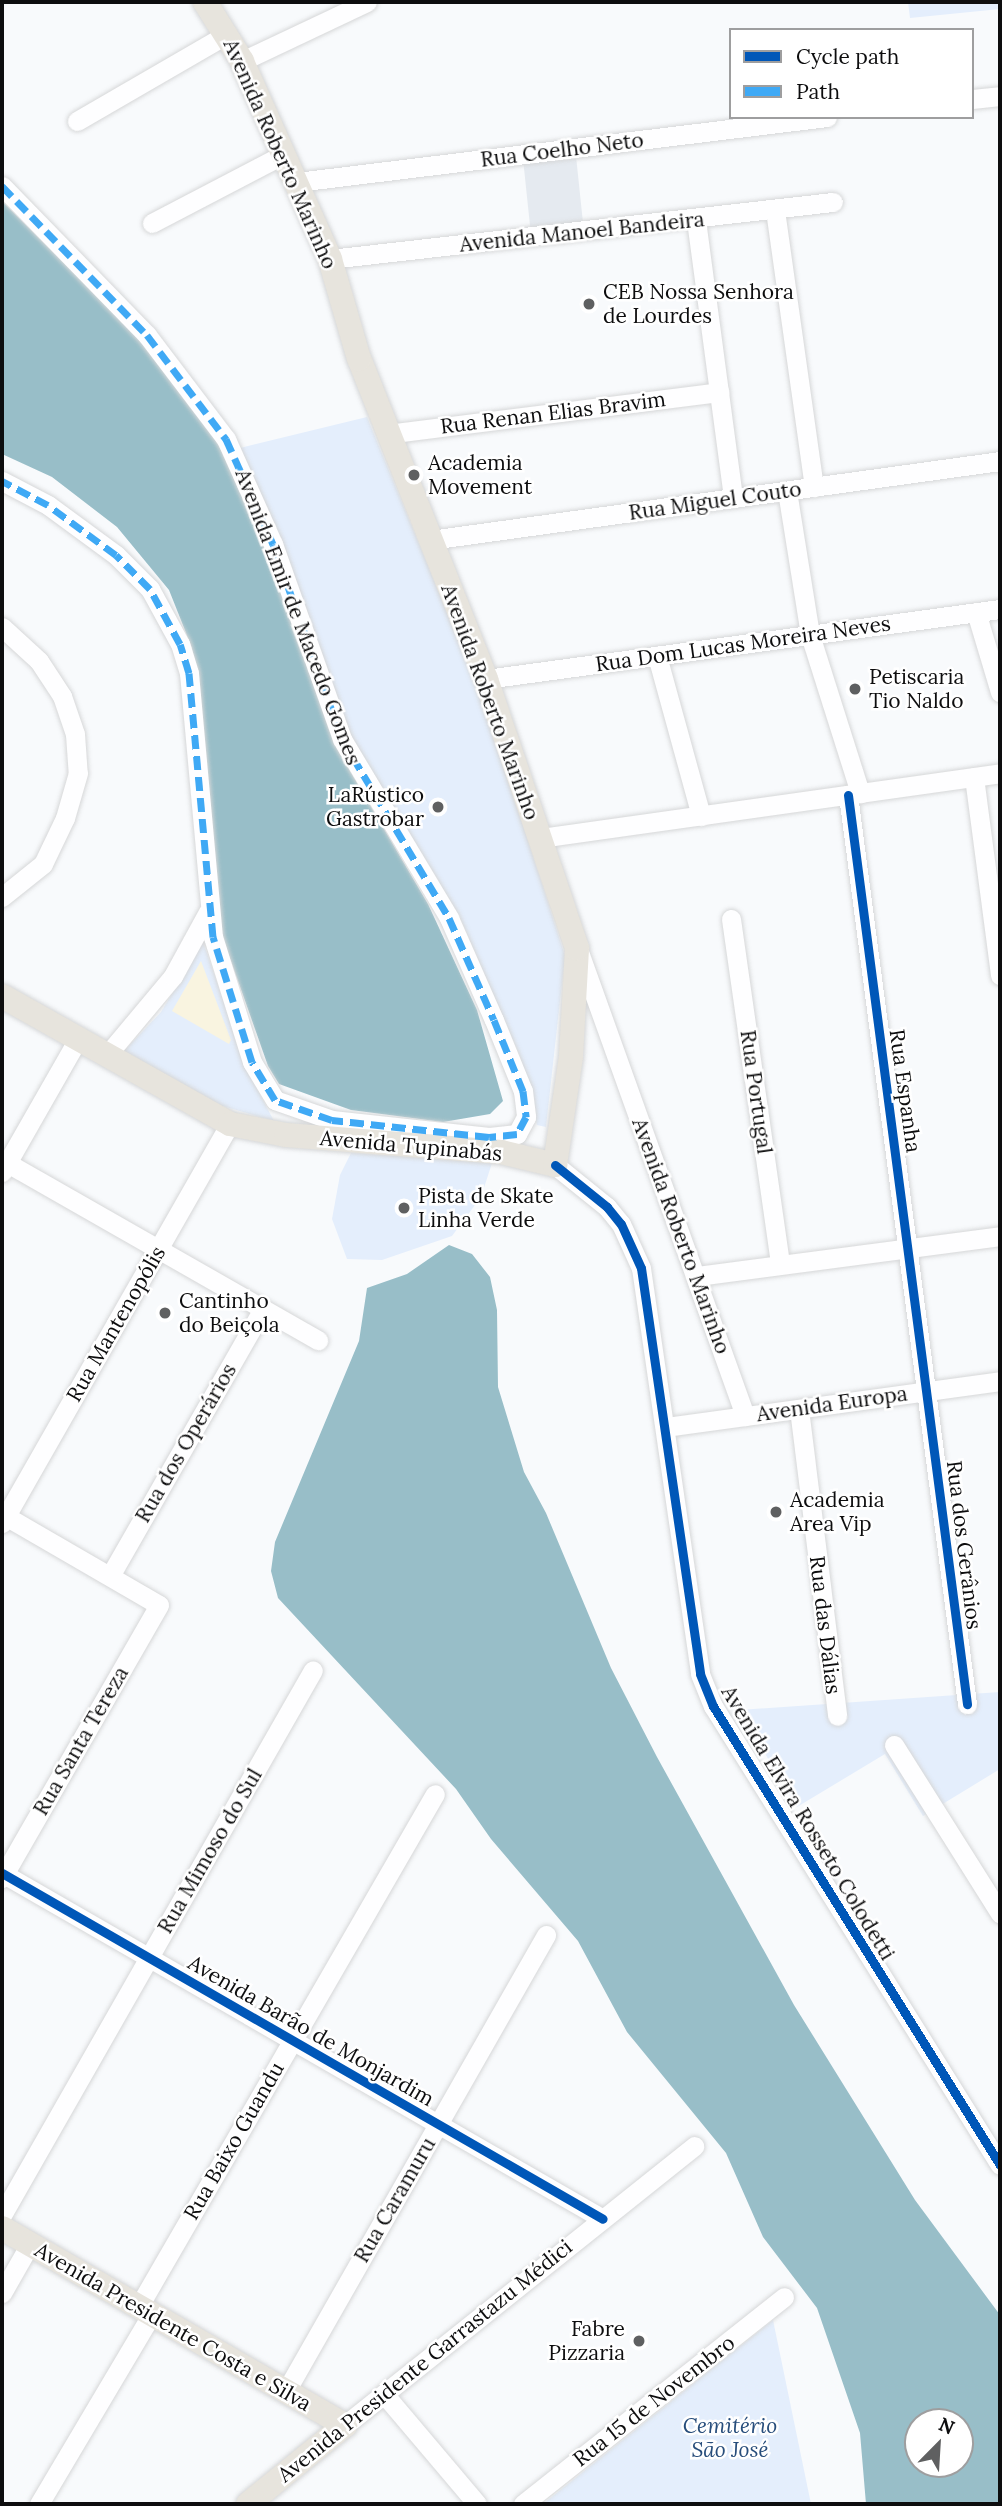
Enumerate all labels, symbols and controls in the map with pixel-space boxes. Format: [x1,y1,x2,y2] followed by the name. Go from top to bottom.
[729,28,974,119] legend
[218,35,342,273] street label: Avenida Roberto Marinho
[796,43,899,70] text: Cycle path
[796,78,840,105] text: Path
[479,128,645,172] street label: Rua Coelho Neto
[458,207,706,257] street label: Avenida Manoel Bandeira
[603,279,794,329] place label: CEB Nossa Senhora de Lourdes
[581,296,597,312] marker: CEB Nossa Senhora de Lourdes
[439,387,667,439] street label: Rua Renan Elias Bravim
[428,450,532,500] place label: Academia Movement
[230,465,366,769] street label: Avenida Emir de Macedo Gomes
[406,467,422,483] marker: Academia Movement
[627,476,803,526] street label: Rua Miguel Couto
[436,581,544,823] street label: Avenida Roberto Marinho
[594,611,892,677] street label: Rua Dom Lucas Moreira Neves
[869,664,964,714] place label: Petiscaria Tio Naldo
[847,681,863,697] marker: Petiscaria Tio Naldo
[326,782,424,832] place label: LaRústico Gastrobar
[430,799,446,815] marker: LaRústico Gastrobar
[735,1028,777,1156] street label: Rua Portugal
[884,1028,926,1154] street label: Rua Espanha
[627,1115,735,1357] street label: Avenida Roberto Marinho
[319,1125,503,1167] street label: Avenida Tupinabás
[418,1183,554,1233] place label: Pista de Skate Linha Verde
[396,1200,412,1216] marker: Pista de Skate Linha Verde
[61,1242,171,1406] street label: Rua Mantenopólis
[179,1288,280,1338] place label: Cantinho do Beiçola
[157,1305,173,1321] marker: Cantinho do Beiçola
[130,1359,242,1527] street label: Rua dos Operários
[755,1381,909,1427] street label: Avenida Europa
[941,1459,987,1631] street label: Rua dos Gerânios
[790,1487,885,1537] place label: Academia Area Vip
[768,1504,784,1520] marker: Academia Area Vip
[804,1554,846,1696] street label: Rua das Dálias
[28,1662,134,1820] street label: Rua Santa Tereza
[716,1681,900,1965] street label: Avenida Elvira Rosseto Colodetti
[153,1764,267,1938] street label: Rua Mimoso do Sul
[184,1950,438,2112] street label: Avenida Barão de Monjardim
[179,2058,289,2224] street label: Rua Baixo Guandu
[349,2133,441,2267] street label: Rua Caramuru
[273,2234,577,2488] street label: Avenida Presidente Garrastazu Médici
[30,2237,316,2417] street label: Avenida Presidente Costa e Silva
[548,2316,625,2366] place label: Fabre Pizzaria
[568,2330,740,2472] street label: Rua 15 de Novembro
[631,2333,647,2349] marker: Fabre Pizzaria
[904,2408,974,2478] north arrow
[935,2412,958,2440] text: N
[683,2413,777,2463] park label: Cemitério São José

